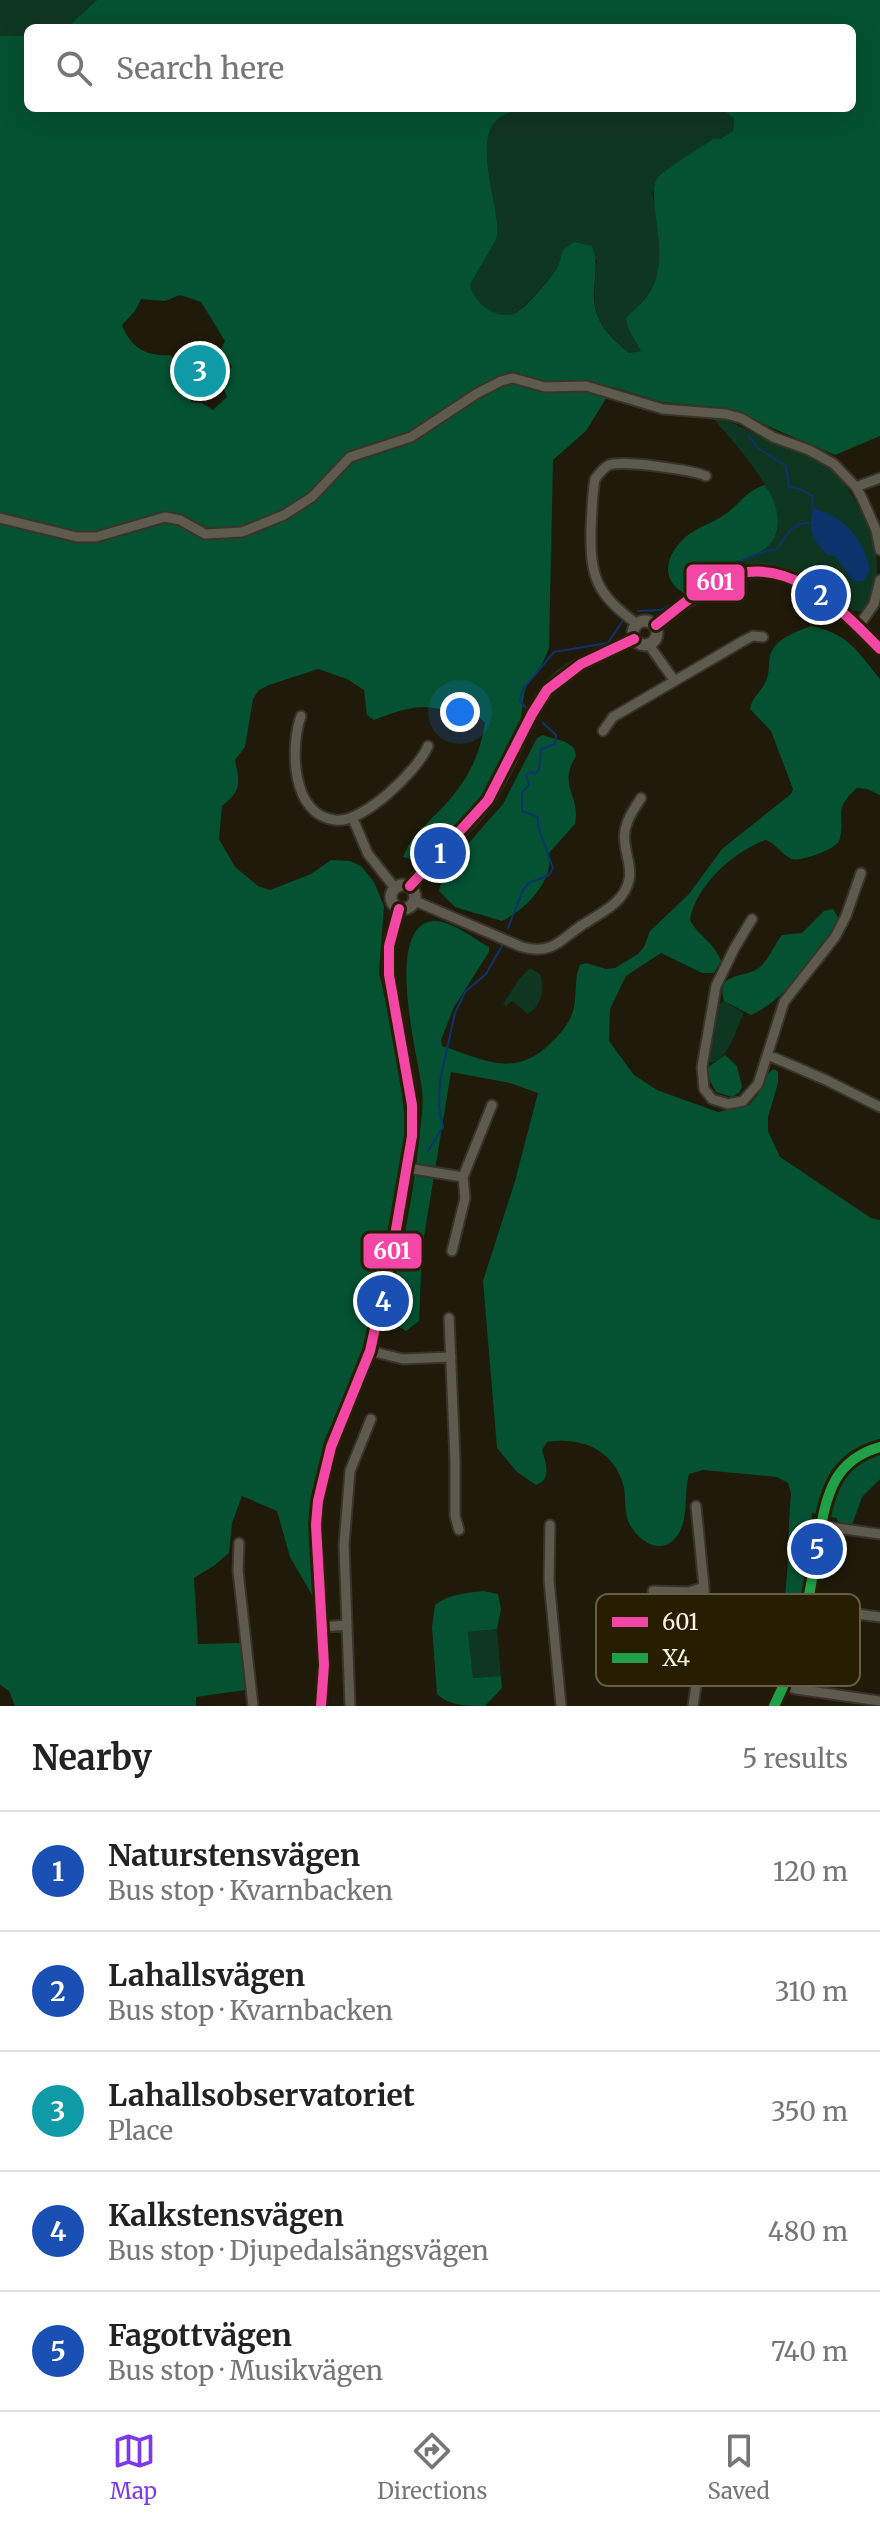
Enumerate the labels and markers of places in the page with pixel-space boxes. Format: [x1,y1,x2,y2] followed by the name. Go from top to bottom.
[174,341,226,401] pin: 3
[795,565,847,625] pin: 2
[414,823,466,883] pin: 1
[357,1271,409,1331] pin: 4
[791,1519,843,1579] pin: 5

